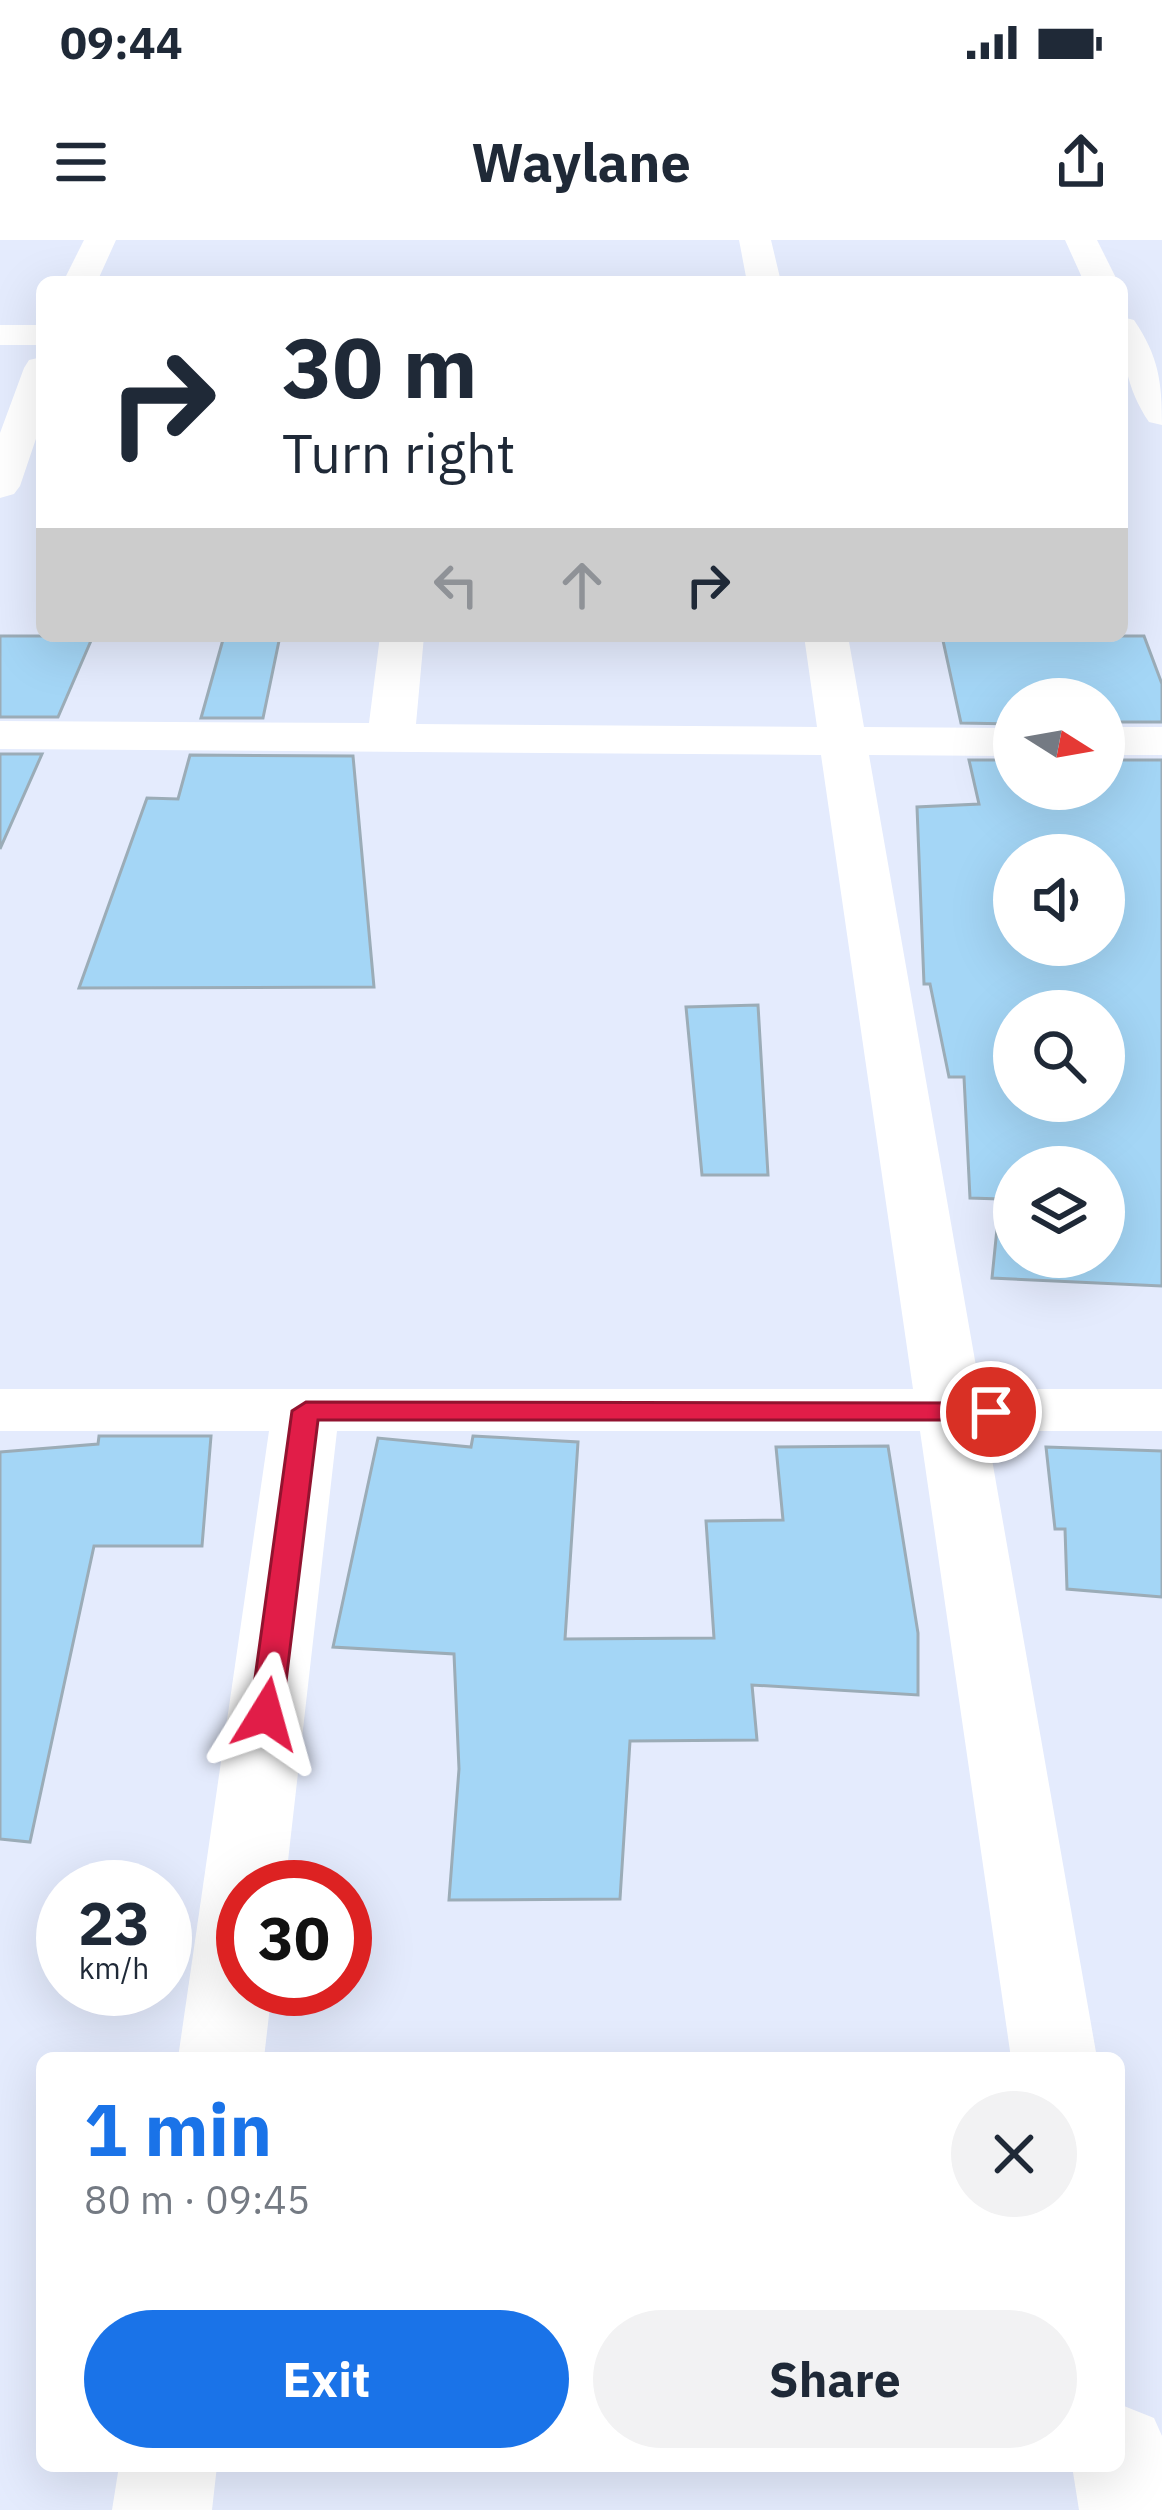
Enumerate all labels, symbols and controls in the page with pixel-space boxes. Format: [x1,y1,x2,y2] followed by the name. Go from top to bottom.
[60,13,183,71] text: 09:44
[471,127,691,197] text: Waylane
[48,129,114,195] icon: menu
[1048,129,1114,195] icon: share
[282,312,478,421] text: 30 m
[84,324,240,480] icon: right
[282,418,516,488] text: Turn right
[423,552,489,618] icon: left
[549,552,615,618] icon: ahead
[675,552,741,618] icon: right
[993,678,1125,810] north arrow
[993,678,1125,1278] map controls
[993,834,1125,966] button: sound
[993,990,1125,1122] button: search
[993,1146,1125,1278] button: layers
[940,1361,1042,1463] pin
[958,1379,1024,1445] icon: arrive
[203,1651,329,1777] position arrow
[216,1860,372,2016] speed limit sign: 30
[78,1883,150,1962] text: 23
[79,1948,149,1987] text: km/h
[84,2082,272,2176] text: 1 min
[951,2091,1077,2217] button: close
[84,2174,310,2225] text: 80 m · 09:45
[84,2310,569,2448] button: Exit
[593,2310,1077,2448] button: Share

